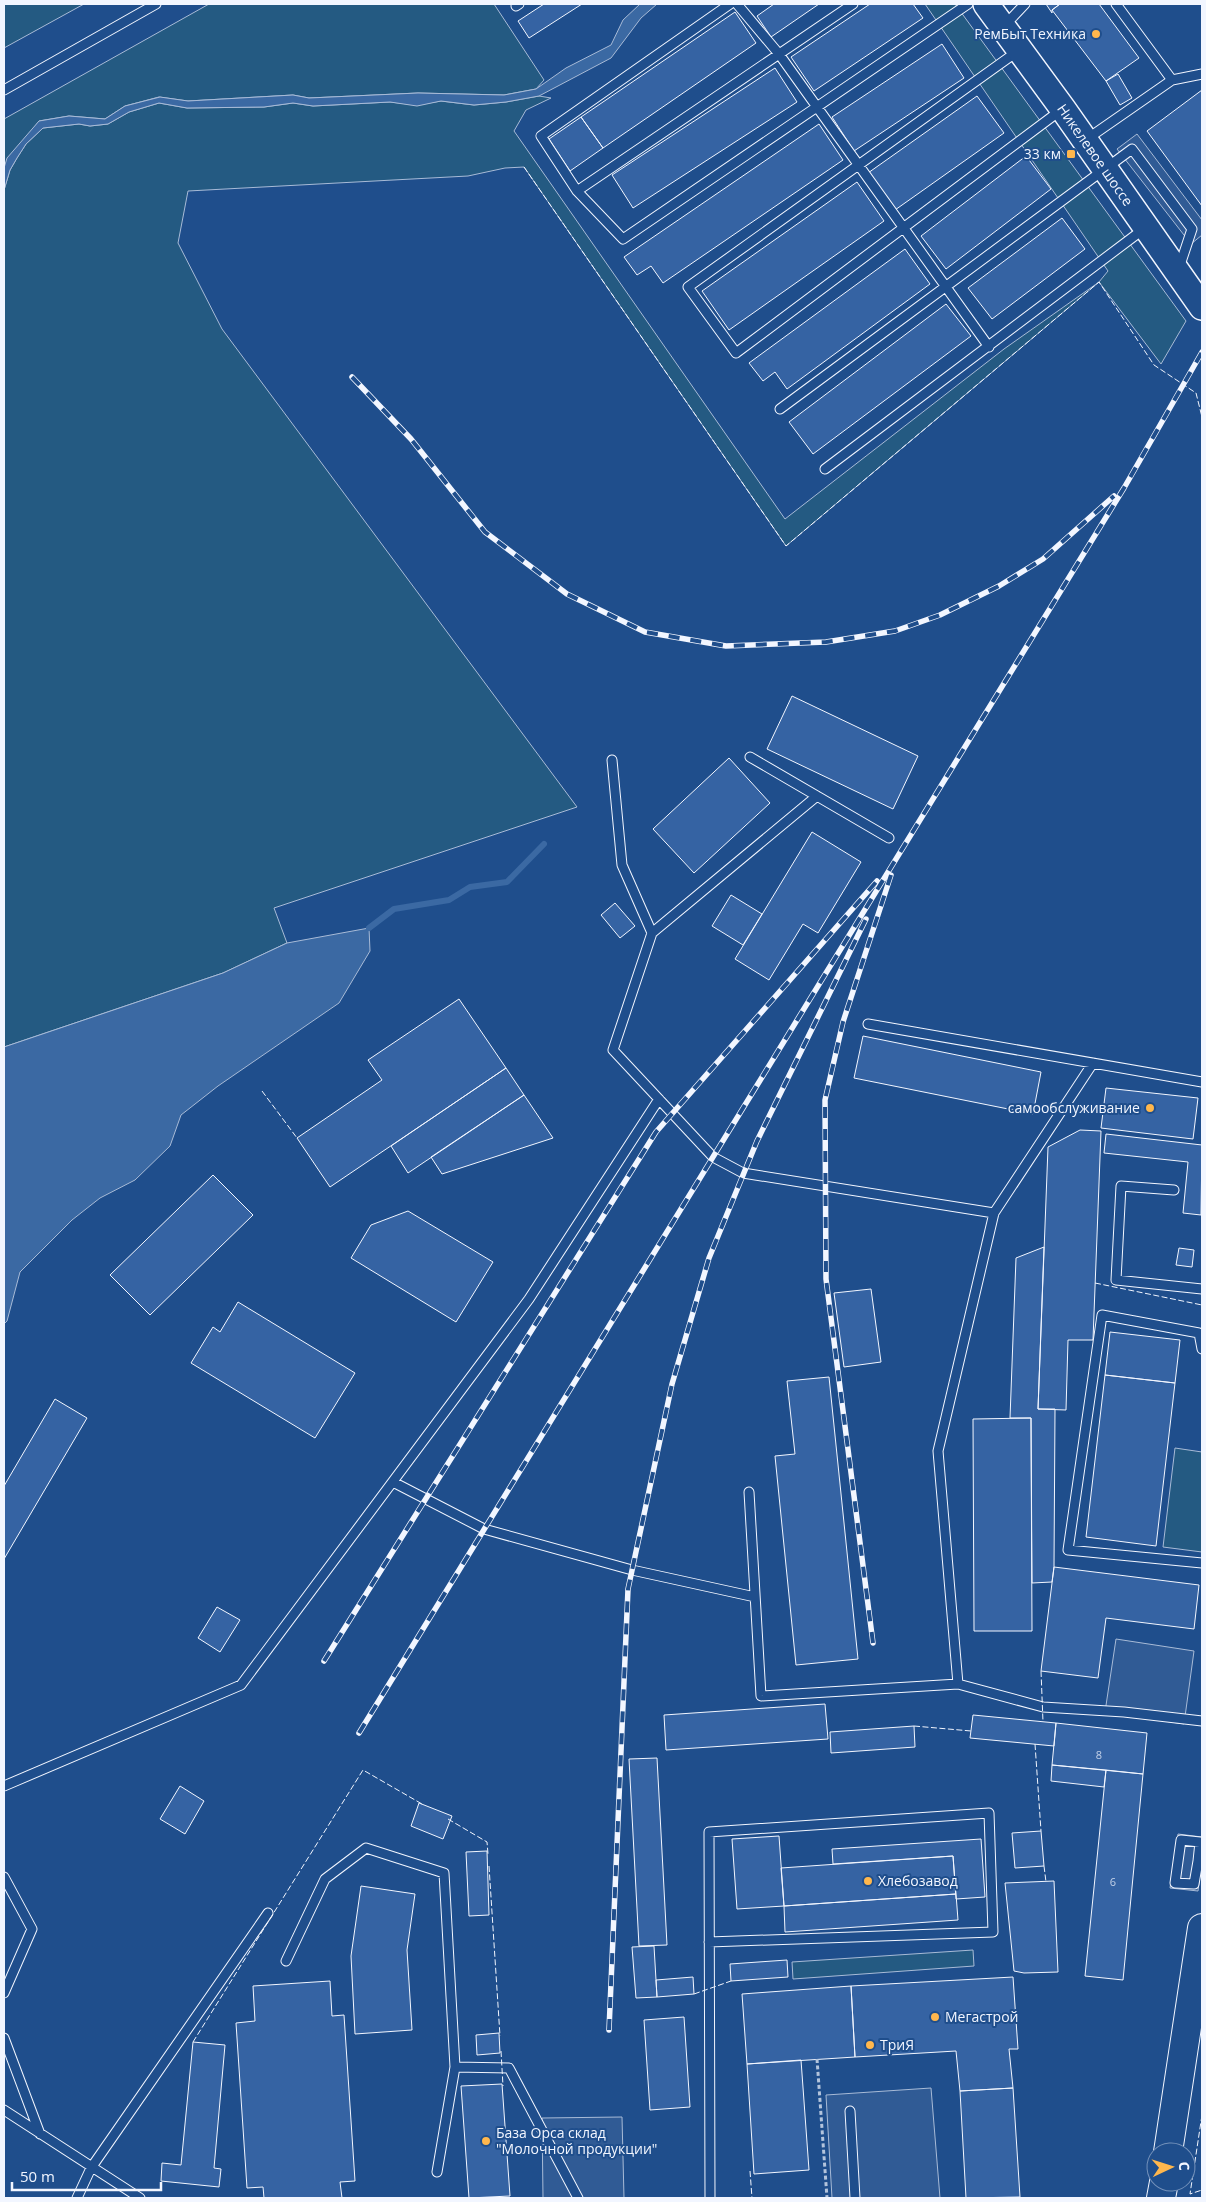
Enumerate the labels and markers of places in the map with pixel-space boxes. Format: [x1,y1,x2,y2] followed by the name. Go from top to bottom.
[974,24,1086,43] place label: РемБыт Техника
[1090,28,1102,40] marker: РемБыт Техника
[1024,144,1061,163] place label: 33 км
[1065,148,1077,160] marker: 33 км
[1008,1098,1140,1117] place label: самообслуживание
[1144,1102,1156,1114] marker: самообслуживание
[878,1871,958,1890] place label: Хлебозавод
[862,1875,874,1887] marker: Хлебозавод
[945,2007,1018,2026] place label: Мегастрой
[929,2011,941,2023] marker: Мегастрой
[880,2035,914,2054] place label: ТриЯ
[864,2039,876,2051] marker: ТриЯ
[496,2123,657,2158] place label: База Орса склад "Молочной продукции"
[480,2135,492,2147] marker: База Орса склад "Молочной продукции"

